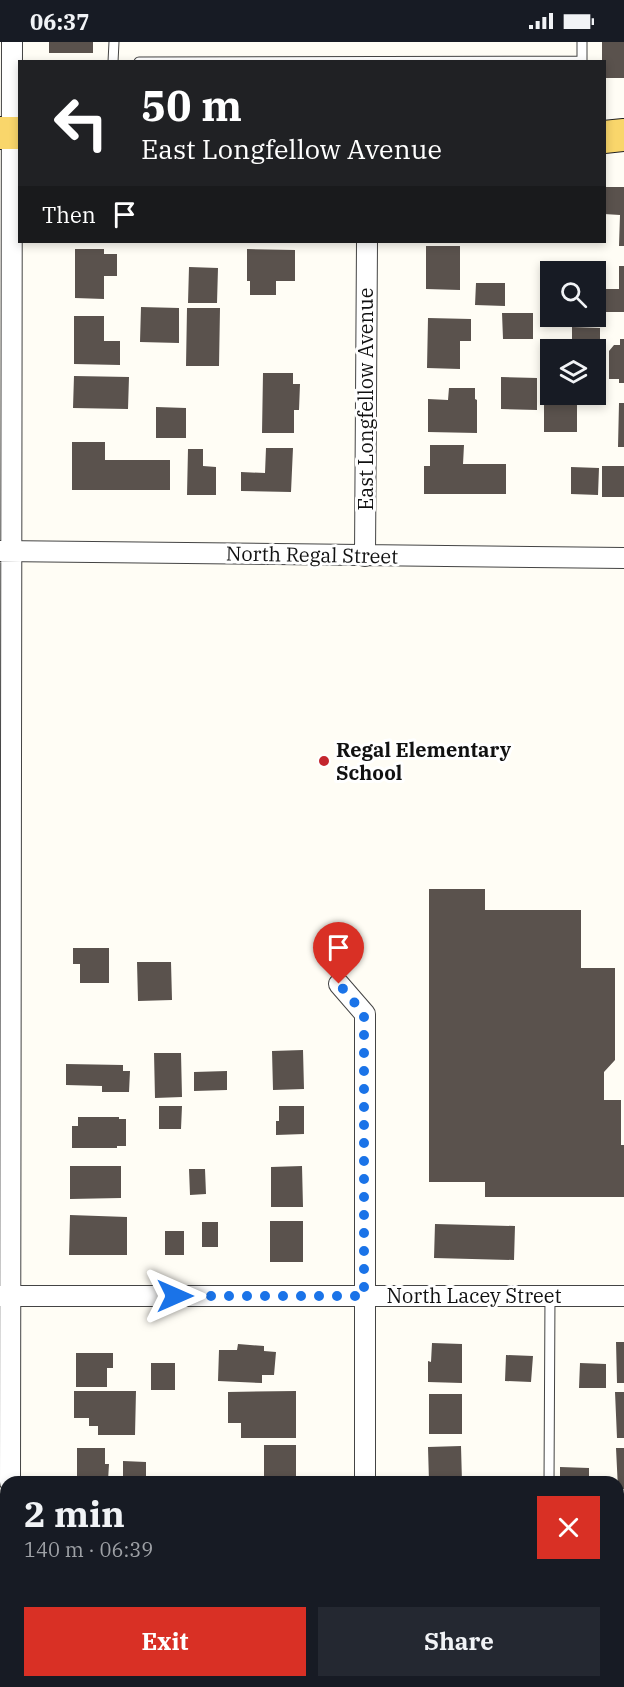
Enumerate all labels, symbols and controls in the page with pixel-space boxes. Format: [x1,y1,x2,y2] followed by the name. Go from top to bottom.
[30,7,89,36] text: 06:37
[141,78,242,133] text: 50 m
[42,84,120,162] icon: left
[141,131,442,166] text: East Longfellow Avenue
[108,198,141,231] icon: arrive
[42,200,96,229] text: Then
[540,261,606,405] map controls
[540,261,606,327] button: search
[352,288,379,510] street label: East Longfellow Avenue
[540,339,606,405] button: layers
[226,539,398,570] street label: North Regal Street
[336,736,512,786] place label: Regal Elementary School
[317,754,331,768] marker: Regal Elementary School
[313,922,364,984] pin
[322,931,355,964] icon: arrive
[143,1264,207,1328] position arrow
[386,1282,562,1309] street label: North Lacey Street
[24,1490,125,1537] text: 2 min
[537,1496,600,1559] button: close
[24,1536,153,1563] text: 140 m · 06:39
[24,1607,306,1676] button: Exit
[318,1607,600,1676] button: Share

